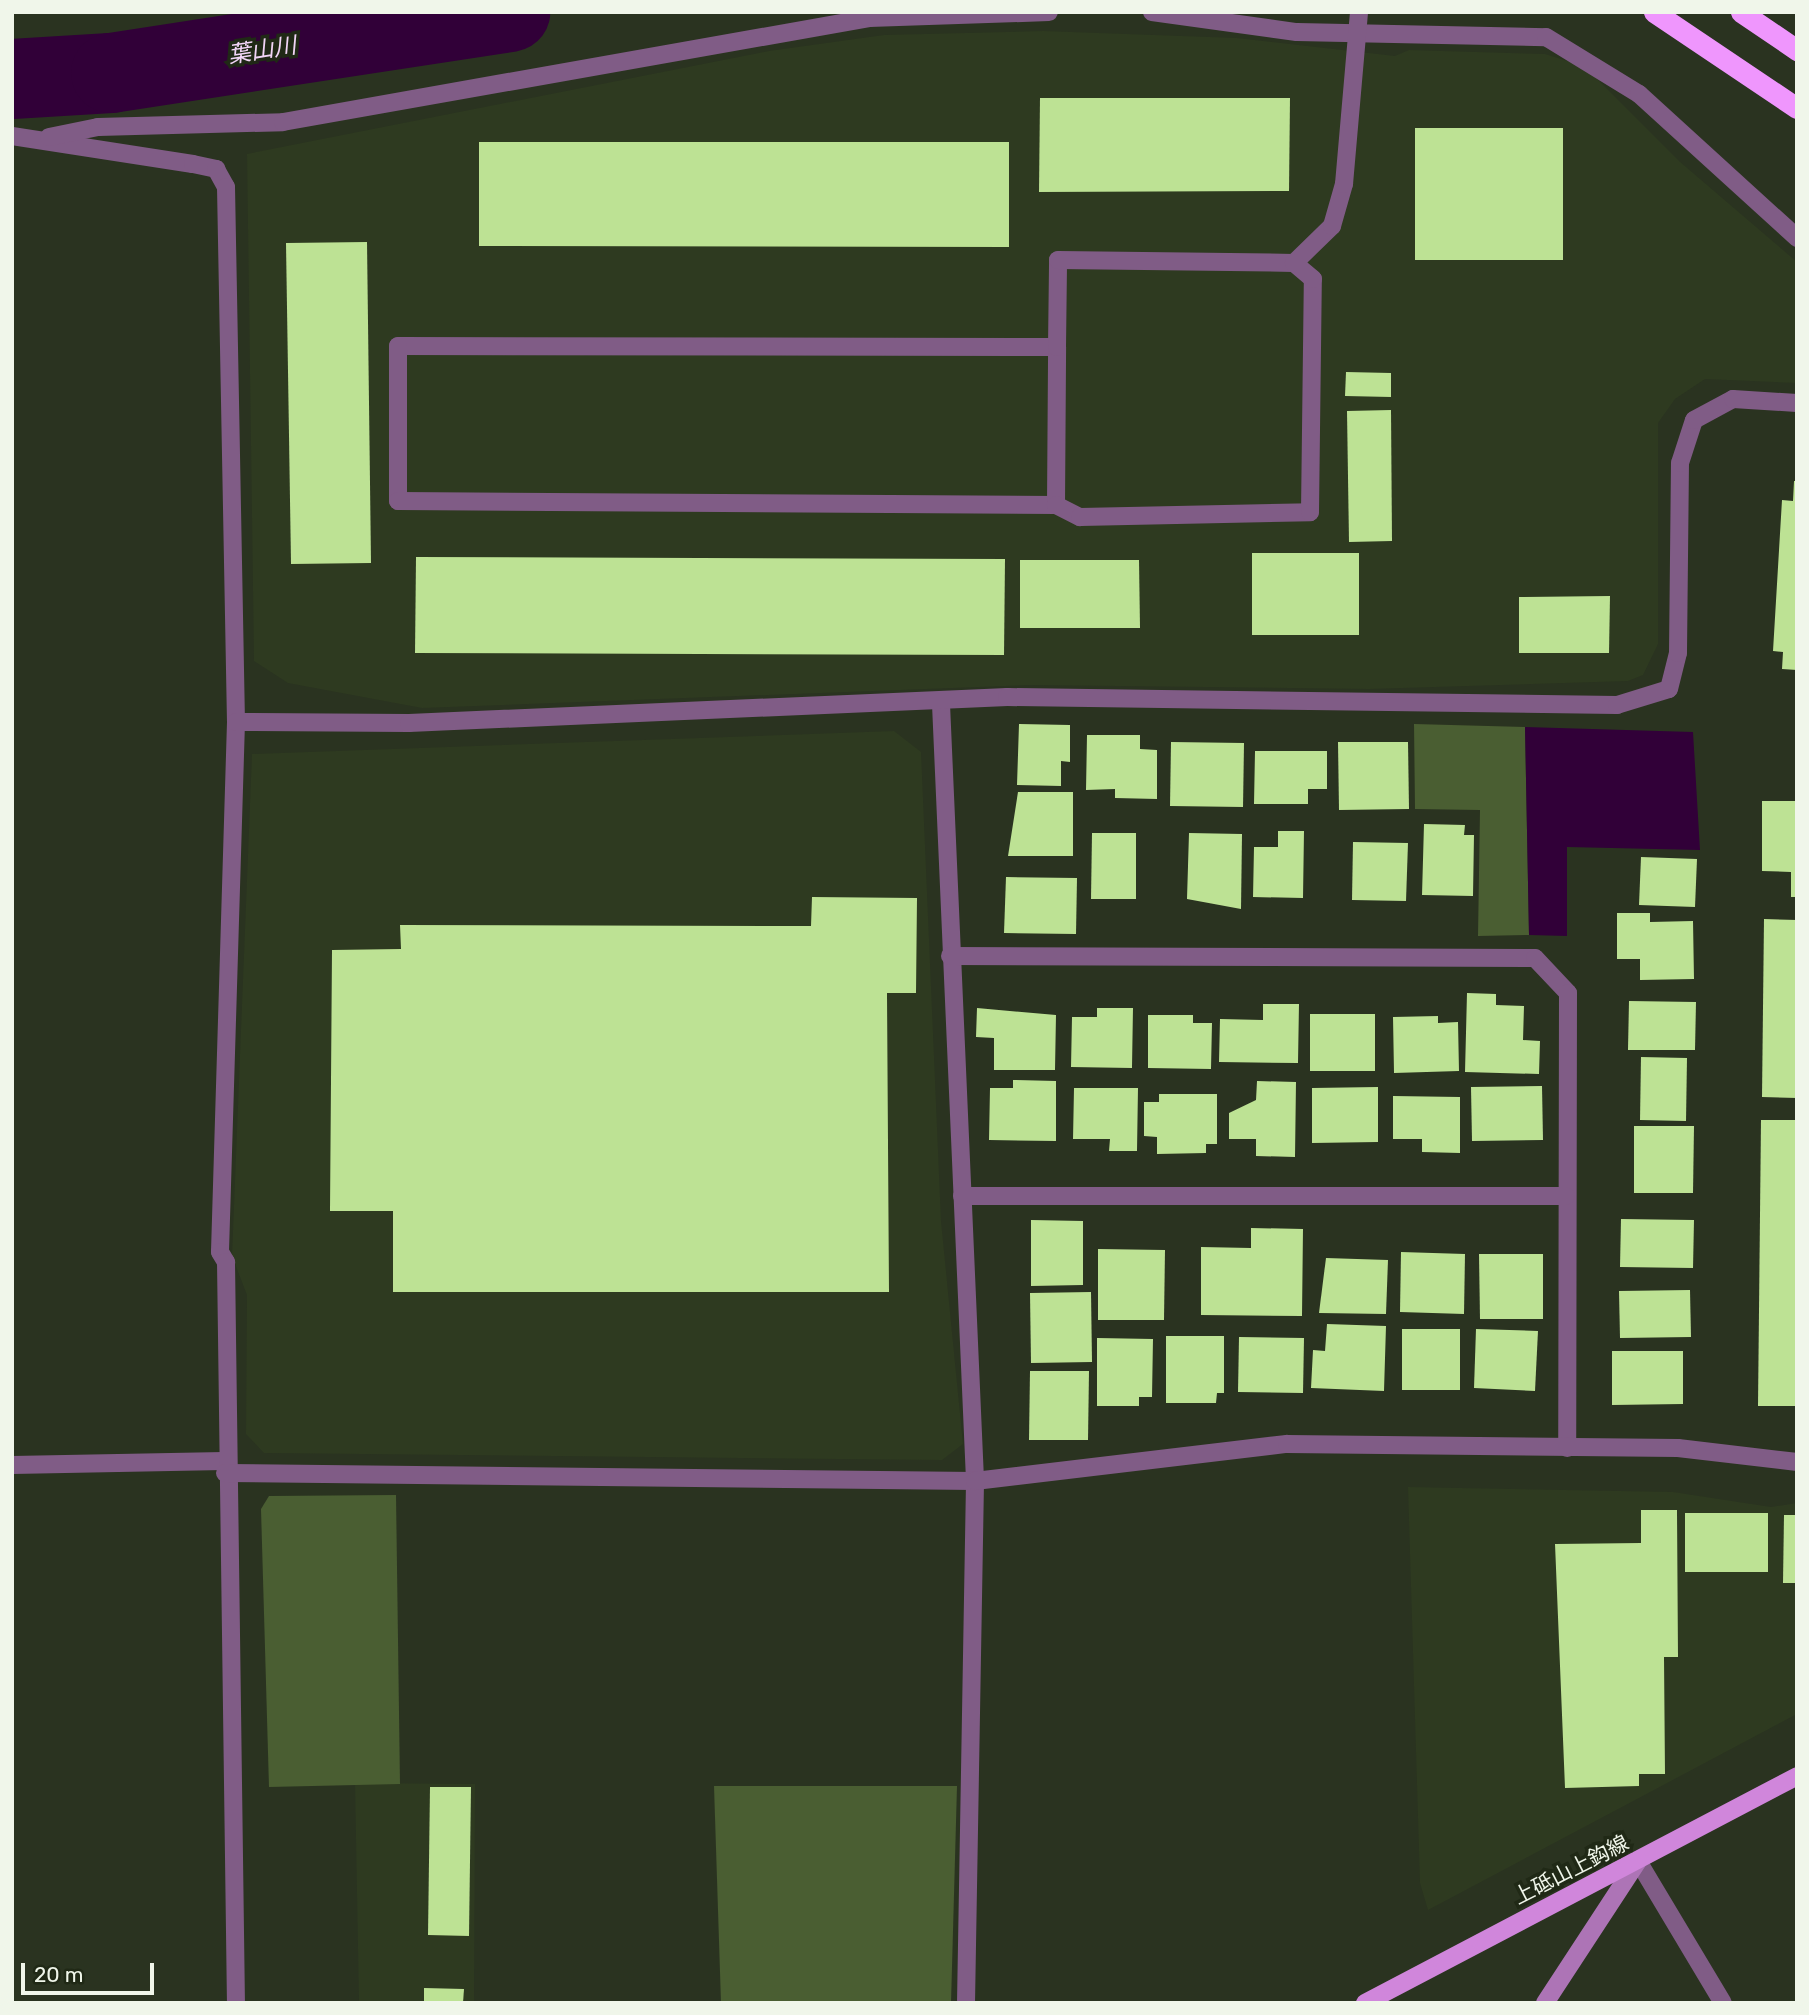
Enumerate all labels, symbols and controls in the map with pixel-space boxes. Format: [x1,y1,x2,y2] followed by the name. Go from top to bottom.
[226,31,298,69] water label: 葉山川
[1509,1830,1633,1910] street label: 上砥山上鈎線
[24,1948,158,1992] scale bar
[34,1962,83,1987] text: 20 m

